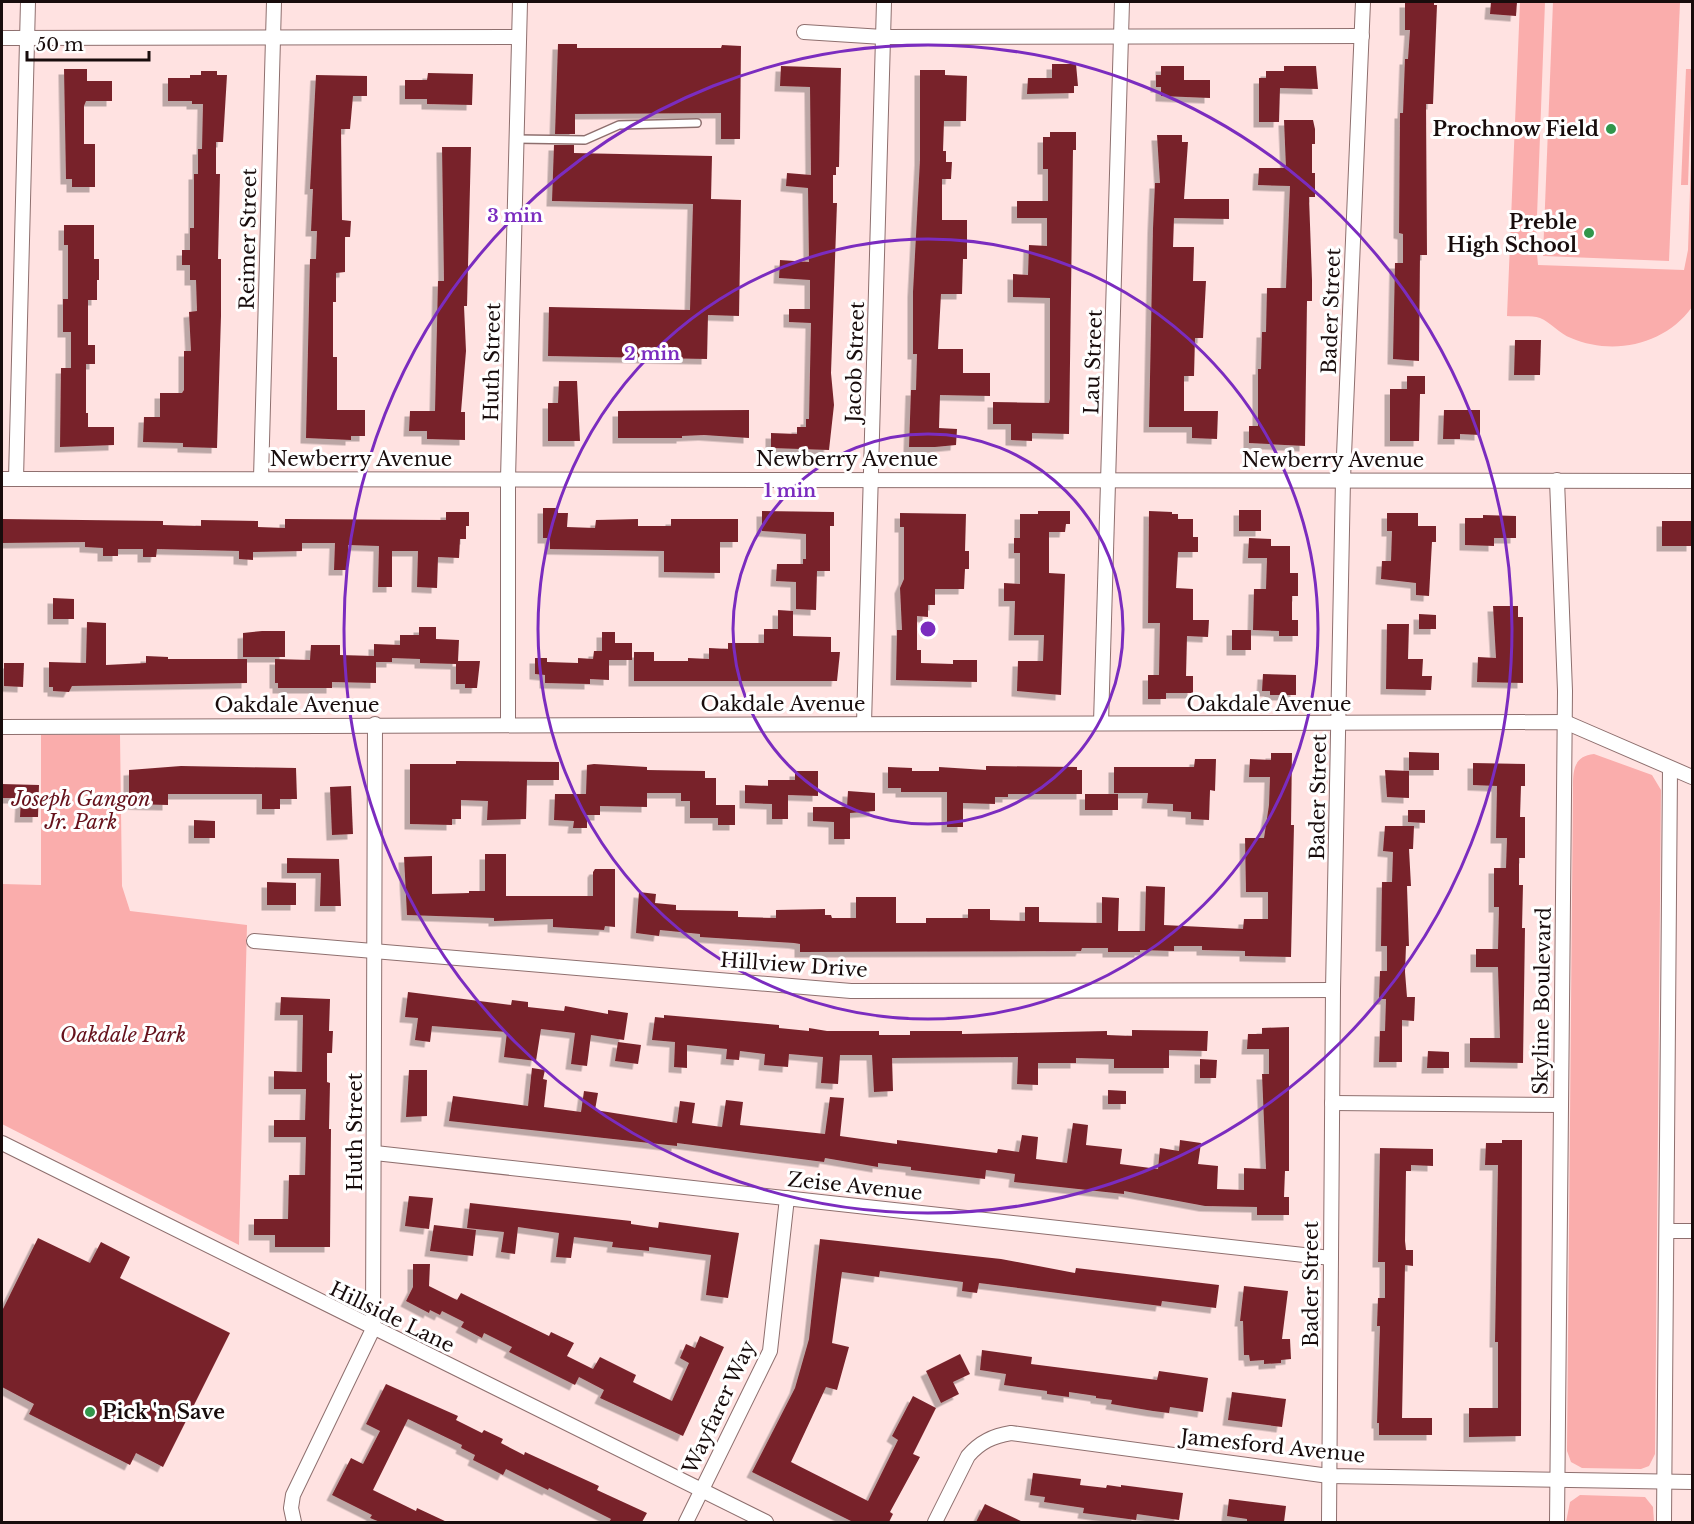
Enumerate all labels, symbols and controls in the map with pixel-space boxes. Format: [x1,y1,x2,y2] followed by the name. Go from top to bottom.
[27,24,148,62] scale bar
[36,34,84,56] text: 50 m
[1433,117,1599,141] place label: Prochnow Field
[1604,122,1618,136] marker: Prochnow Field
[235,167,261,310] street label: Reimer Street
[487,205,543,227] text: 3 min
[1447,210,1577,257] place label: Preble High School
[1582,226,1596,240] marker: Preble High School
[1317,247,1345,375] street label: Bader Street
[841,301,869,426] street label: Jacob Street
[479,302,505,422] street label: Huth Street
[1079,309,1107,415] street label: Lau Street
[624,343,680,365] text: 2 min
[270,447,452,471] street label: Newberry Avenue
[756,447,938,471] street label: Newberry Avenue
[1242,448,1424,472] street label: Newberry Avenue
[764,480,816,502] text: 1 min
[918,619,938,639] centre of rings
[700,692,866,716] street label: Oakdale Avenue
[1186,692,1352,716] street label: Oakdale Avenue
[214,693,380,717] street label: Oakdale Avenue
[1305,733,1331,860] street label: Bader Street
[11,787,150,834] park label: Joseph Gangon Jr. Park
[1528,907,1556,1095] street label: Skyline Boulevard
[719,948,869,982] street label: Hillview Drive
[60,1023,186,1047] park label: Oakdale Park
[343,1072,367,1191] street label: Huth Street
[786,1167,924,1205] street label: Zeise Avenue
[1299,1220,1323,1347] street label: Bader Street
[326,1276,458,1358] street label: Hillside Lane
[677,1336,760,1478] street label: Wayfarer Way
[102,1400,225,1424] place label: Pick 'n Save
[83,1405,97,1419] marker: Pick 'n Save
[1177,1424,1366,1468] street label: Jamesford Avenue

